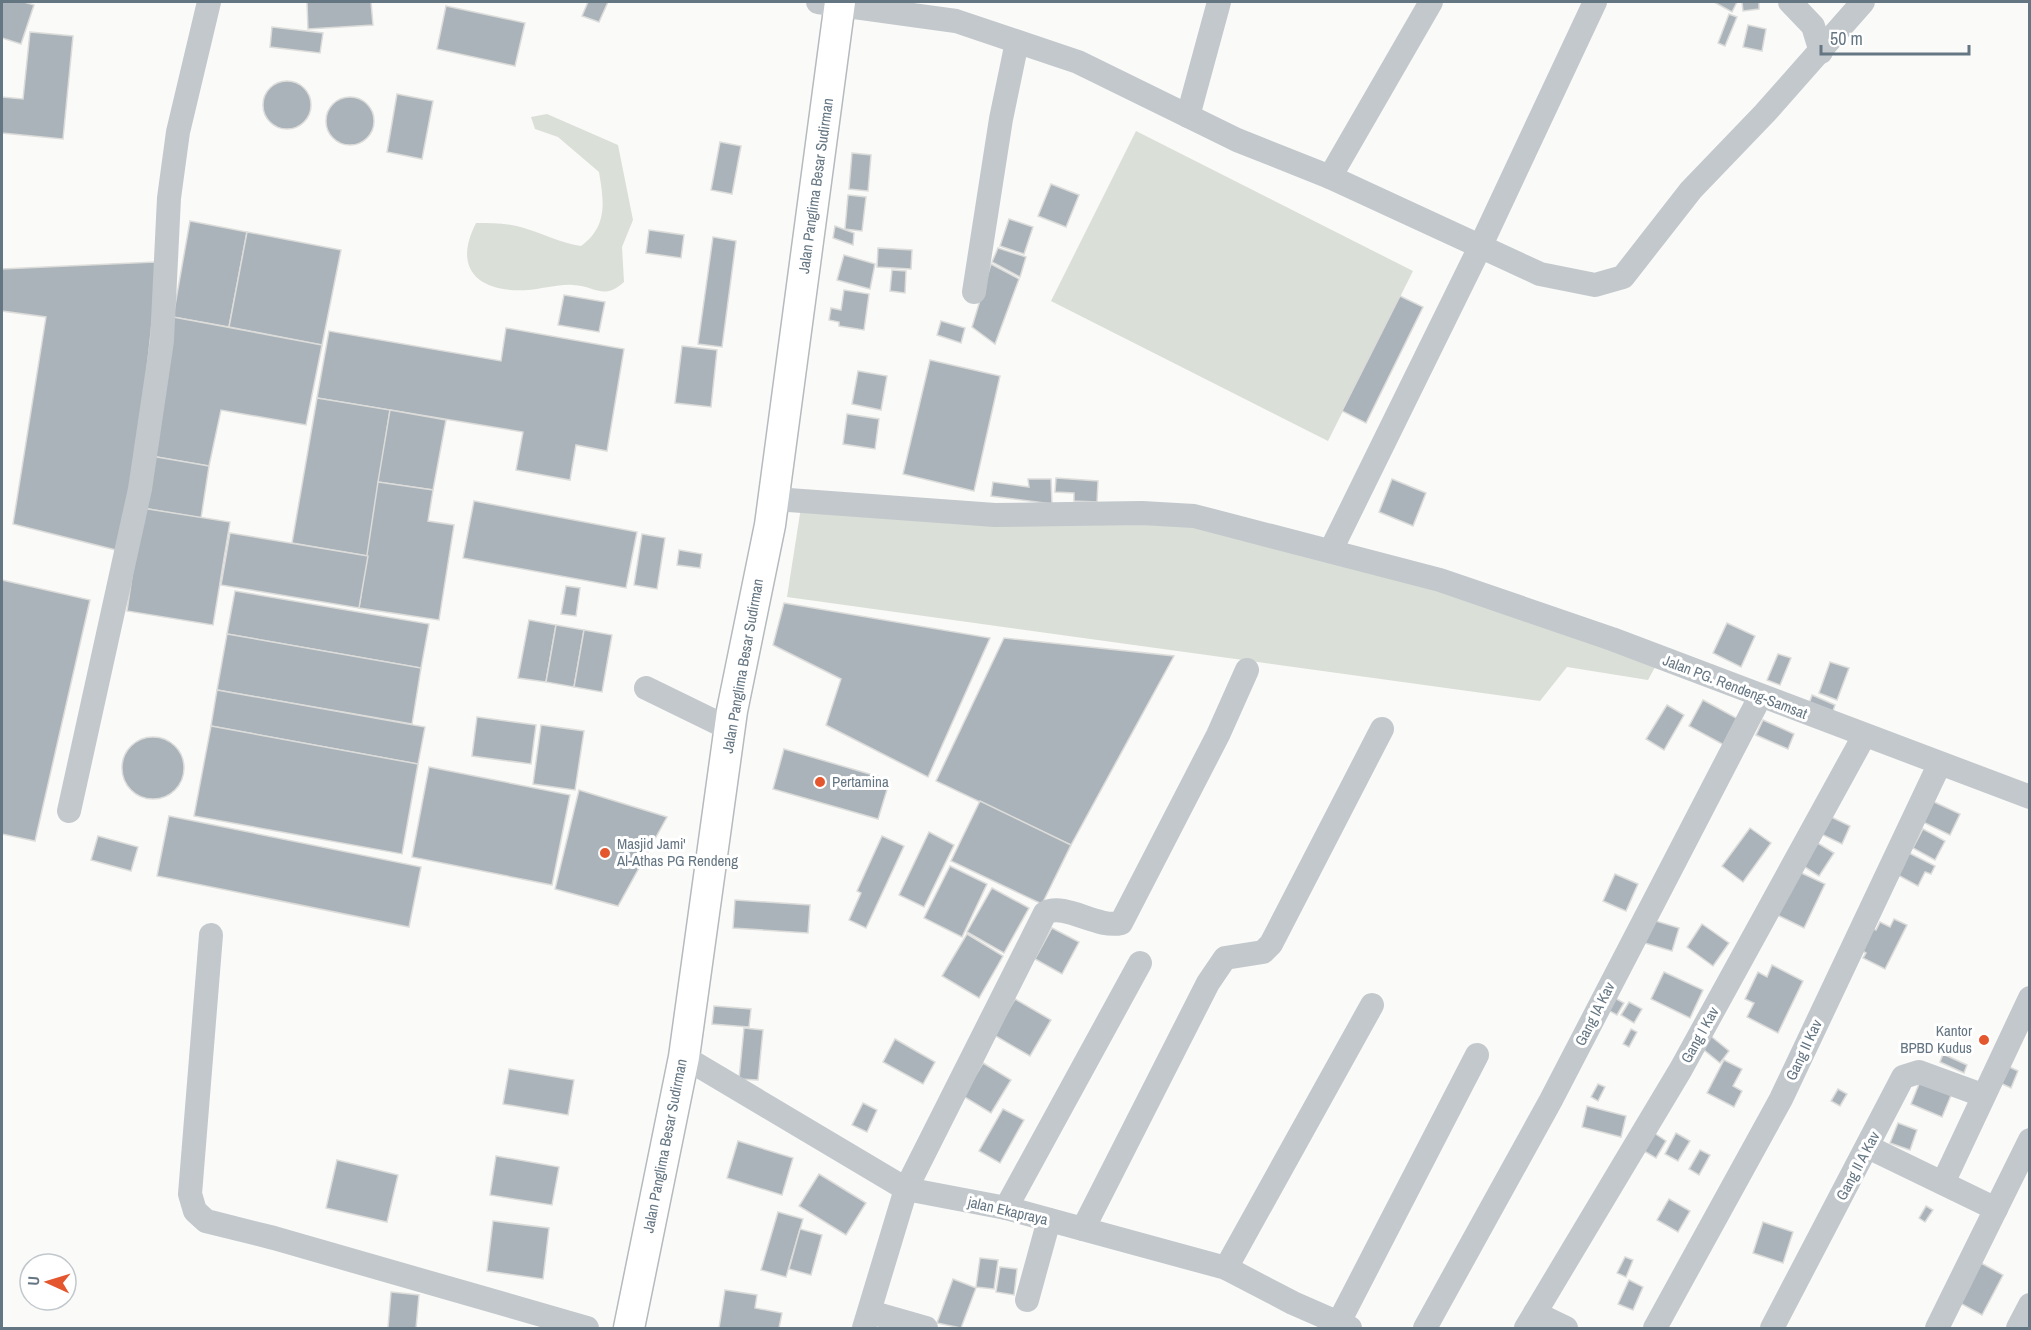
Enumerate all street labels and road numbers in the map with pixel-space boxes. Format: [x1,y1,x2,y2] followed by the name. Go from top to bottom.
[793,97,838,275] street label: Jalan Panglima Besar Sudirman
[717,577,768,755] street label: Jalan Panglima Besar Sudirman
[1660,649,1811,724] street label: Jalan PG. Rendeng-Samsat
[1570,977,1620,1049] street label: Gang IA Kav
[1675,1002,1724,1067] street label: Gang I Kav
[1780,1015,1827,1084] street label: Gang II Kav
[637,1057,692,1235] street label: Jalan Panglima Besar Sudirman
[1831,1127,1885,1204] street label: Gang II A Kav
[965,1191,1050,1230] street label: jalan Ekapraya

